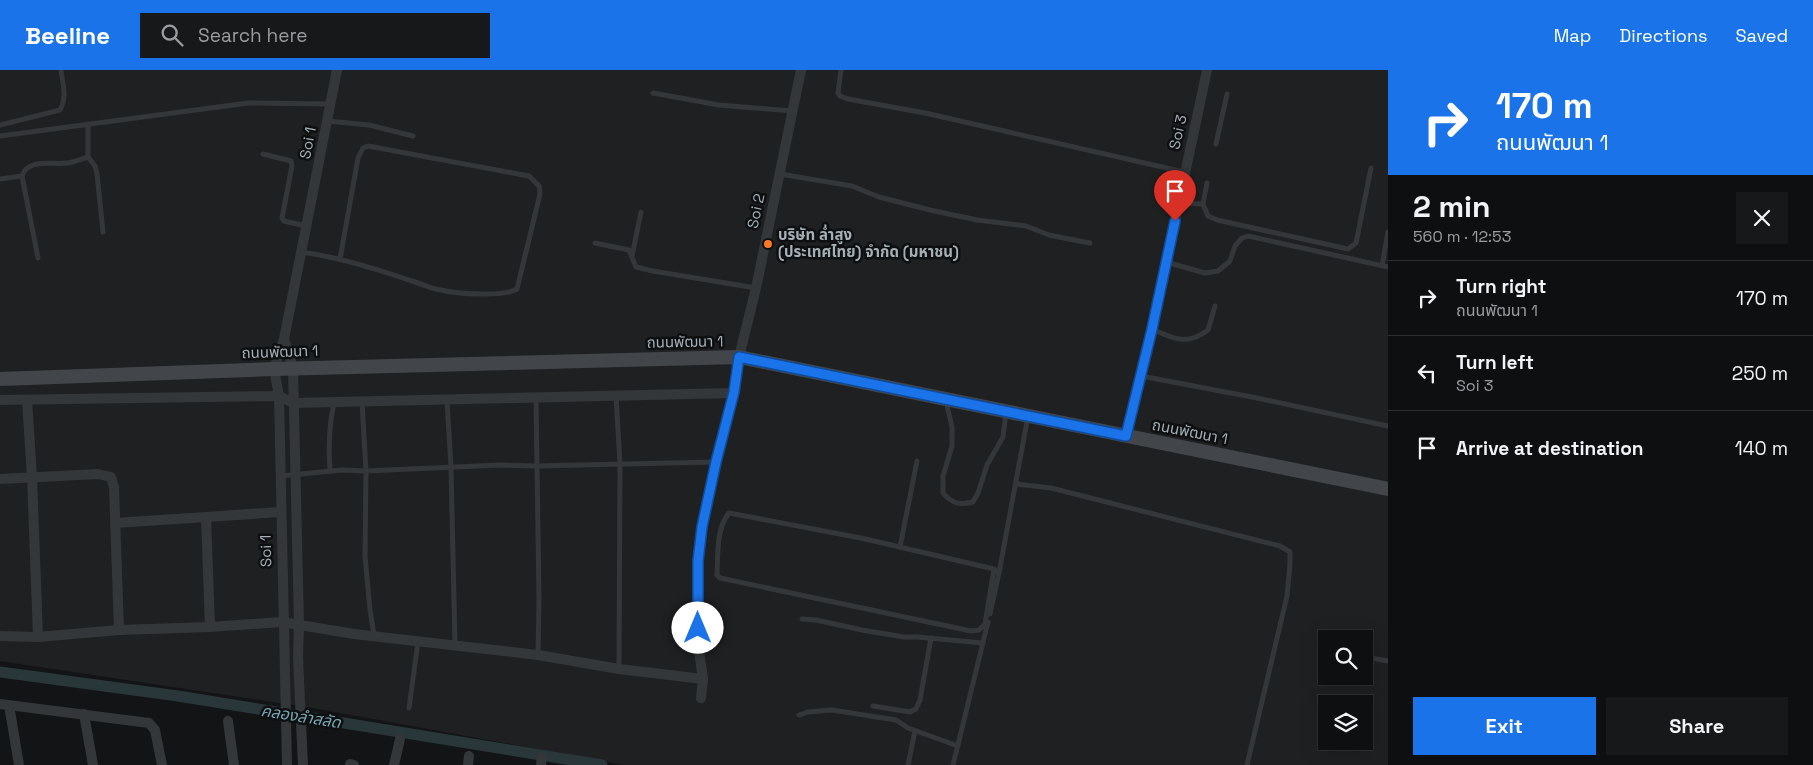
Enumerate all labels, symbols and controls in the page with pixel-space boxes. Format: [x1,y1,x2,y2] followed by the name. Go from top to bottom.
[140,13,490,58] search box
[25,20,110,51] text: Beeline
[158,21,186,49] icon: search
[198,23,308,48] text: Search here
[1554,24,1591,47] text: Map
[1619,24,1708,47] text: Directions
[1736,24,1788,47] text: Saved
[1496,84,1593,128] text: 170 m
[1413,90,1478,155] icon: right
[1164,113,1191,151] street label: Soi 3
[295,125,320,161] street label: Soi 1
[1496,128,1609,156] text: ถนนพัฒนา 1
[1154,170,1196,221] pin
[1161,177,1189,205] icon: arrive
[1413,187,1491,226] text: 2 min
[743,192,768,230] street label: Soi 2
[1736,192,1788,244] button: close
[778,224,959,261] place label: บริษัท ล่ำสูง (ประเทศไทย) จำกัด (มหาชน)
[1413,226,1511,247] text: 560 m · 12:53
[762,238,774,250] marker: บริษัท ล่ำสูง (ประเทศไทย) จำกัด (มหาชน)
[1456,274,1546,299] text: Turn right
[1413,284,1441,312] icon: right
[1736,286,1788,311] text: 170 m
[1456,300,1538,321] text: ถนนพัฒนา 1
[646,331,724,352] street label: ถนนพัฒนา 1
[241,341,319,362] street label: ถนนพัฒนา 1
[1456,350,1534,375] text: Turn left
[1413,359,1441,387] icon: left
[1732,361,1788,386] text: 250 m
[1456,375,1493,396] text: Soi 3
[1151,415,1230,448] street label: ถนนพัฒนา 1
[1413,434,1441,462] icon: arrive
[1456,436,1644,461] text: Arrive at destination
[1735,436,1788,461] text: 140 m
[256,535,275,567] street label: Soi 1
[671,601,723,653] position arrow
[1318,630,1373,750] map controls
[1318,630,1373,685] button: search
[1318,695,1373,750] button: layers
[1413,697,1596,755] button: Exit
[1606,697,1788,755] button: Share
[260,700,343,733] water label: คลองลำสลัด

